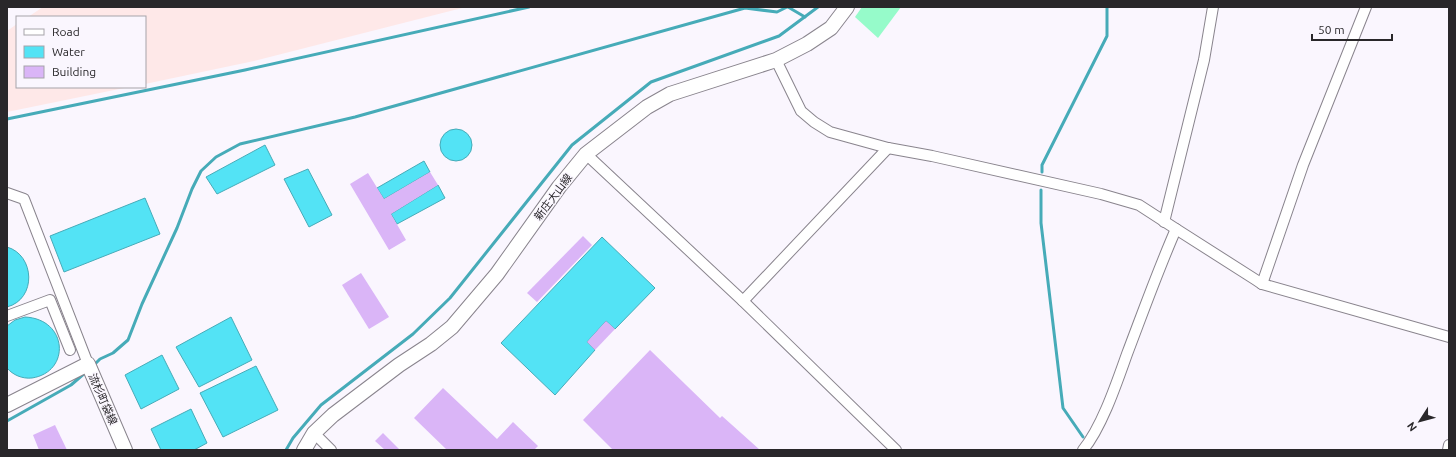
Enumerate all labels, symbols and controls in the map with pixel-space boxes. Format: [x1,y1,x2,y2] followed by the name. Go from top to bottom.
[16,16,146,88] legend
[1312,16,1392,42] scale bar
[1318,23,1345,36] text: 50 m
[52,25,80,38] text: Road
[52,45,85,58] text: Water
[52,65,96,78] text: Building
[532,171,574,223] street label: 新庄大山線
[86,371,120,427] street label: 流杉町袋線
[1400,401,1440,441] north arrow
[1405,420,1419,434] text: N

